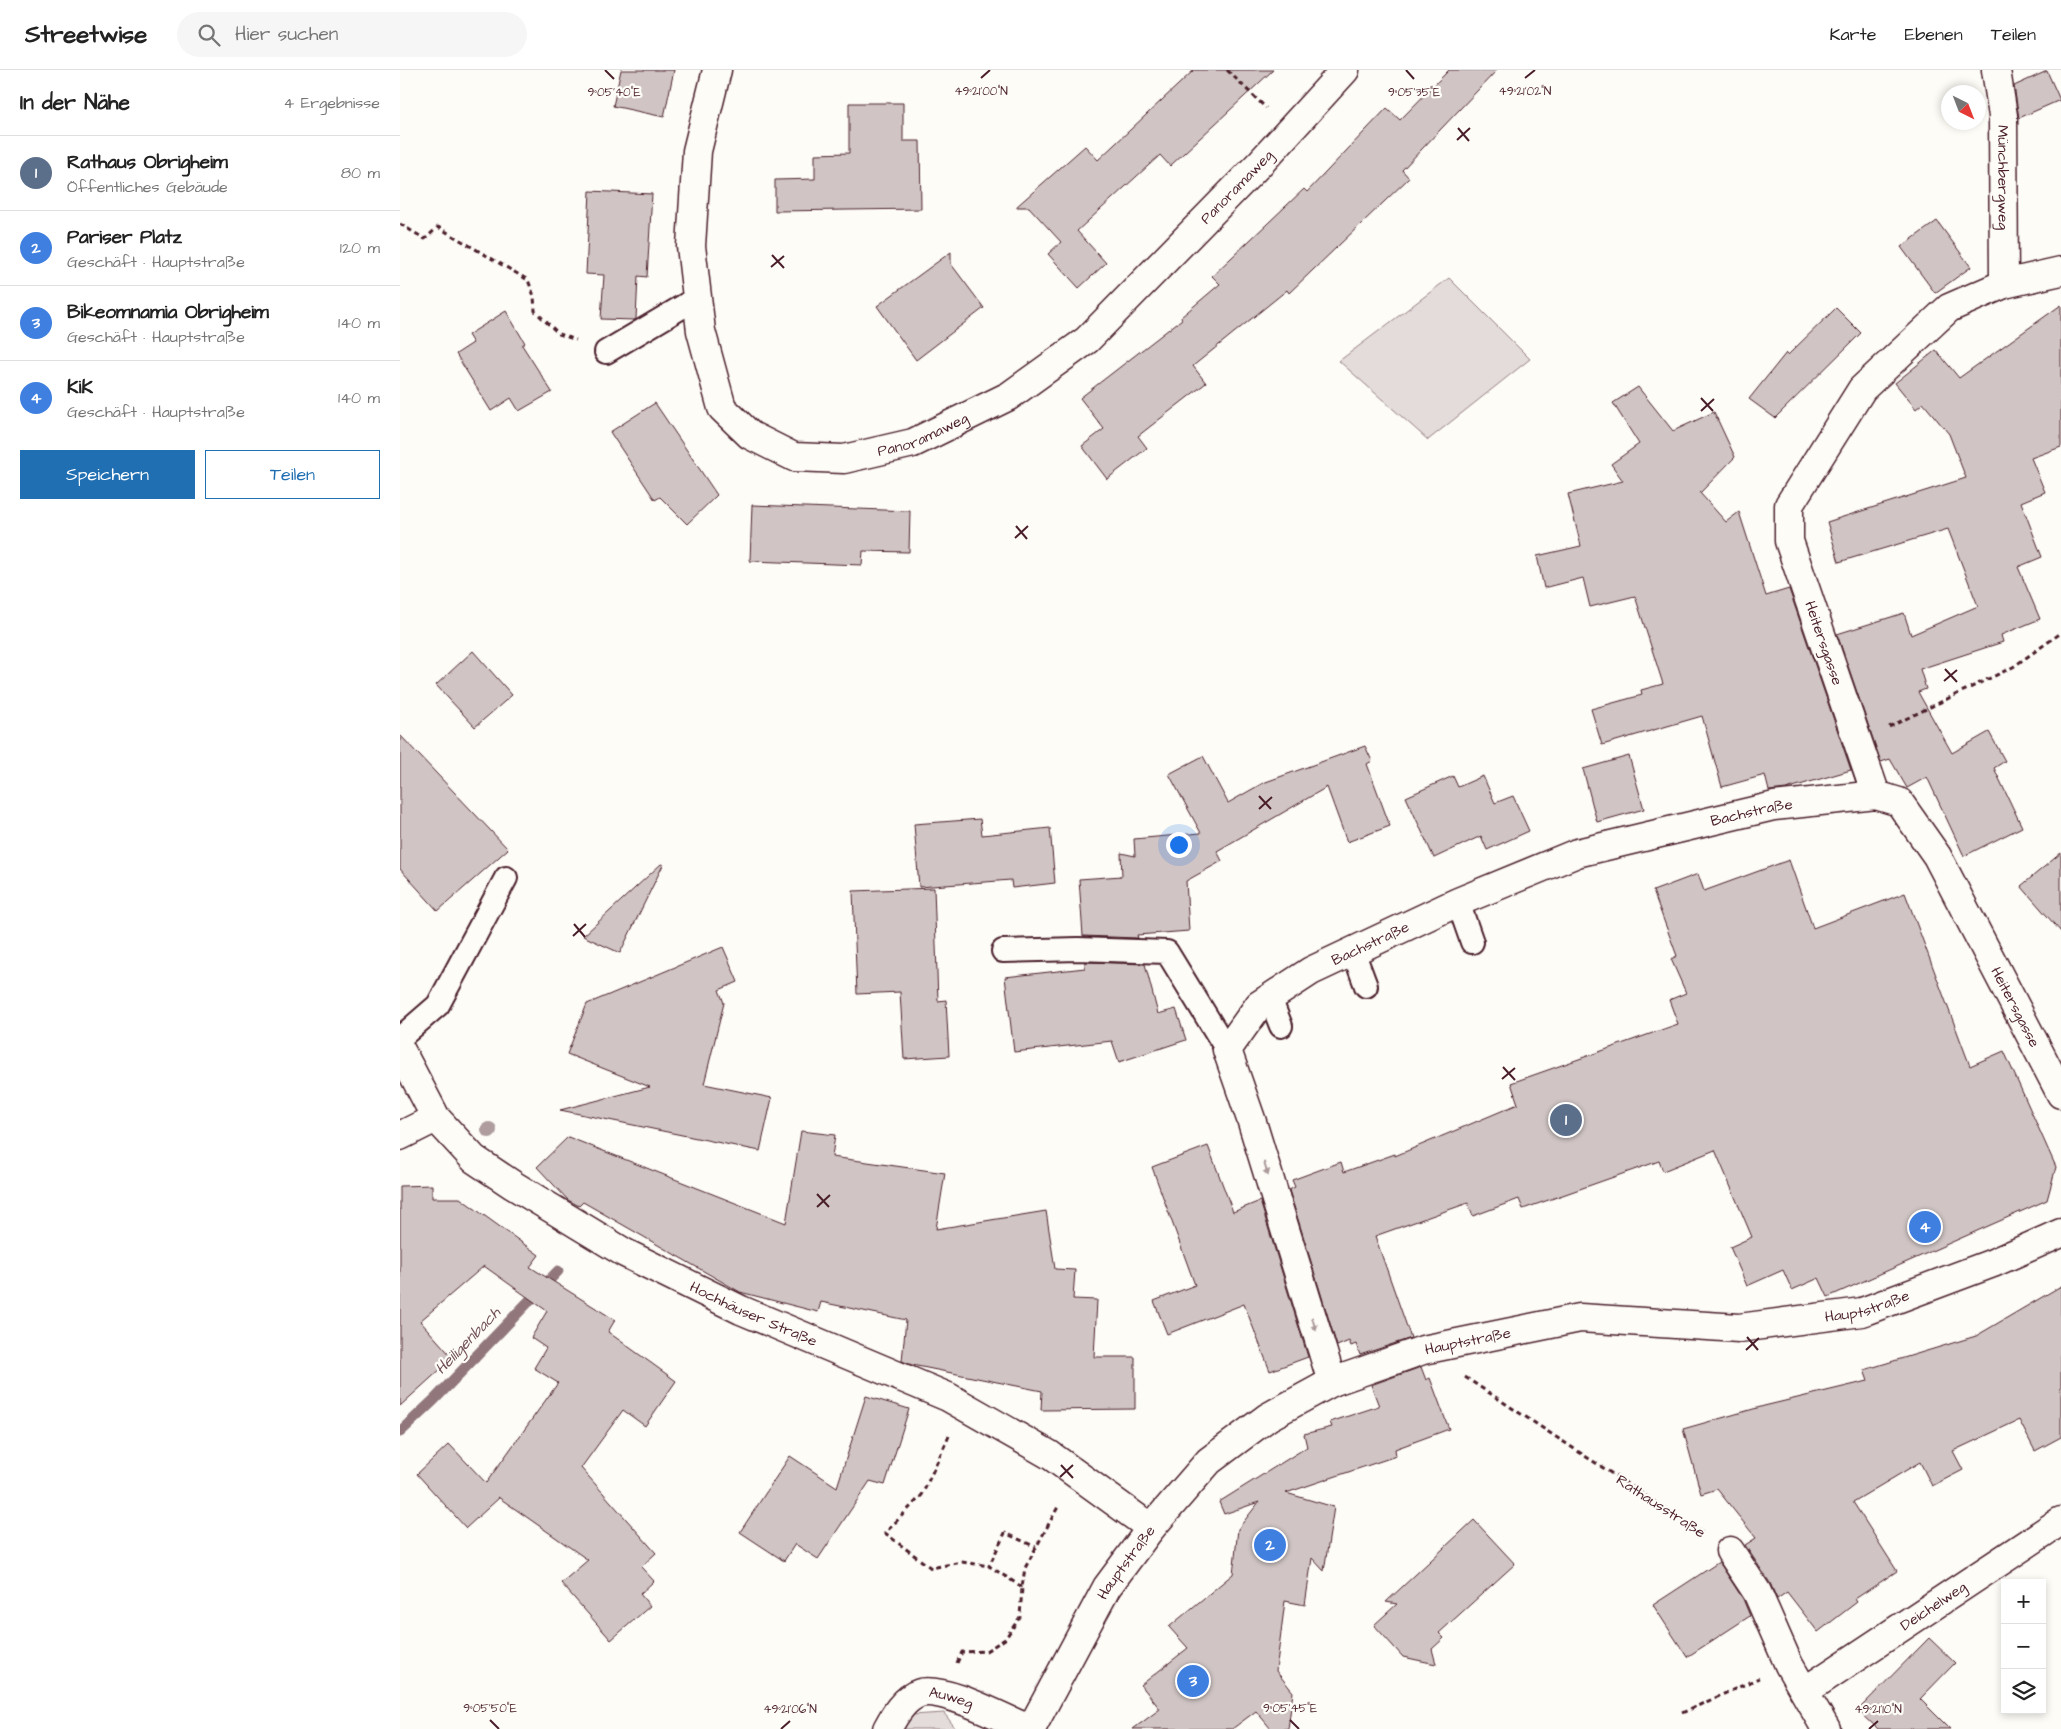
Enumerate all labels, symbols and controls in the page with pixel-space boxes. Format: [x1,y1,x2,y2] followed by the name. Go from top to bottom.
[177,12,527,57] search box
[25,18,147,52] text: Streetwise
[195,21,223,49] icon: search
[235,21,338,48] text: Hier suchen
[1829,22,1877,47] text: Karte
[1905,22,1963,47] text: Ebenen
[1991,22,2036,47] text: Teilen
[954,83,1008,100] text: 49°21'00"N
[1499,83,1552,100] text: 49°21'02"N
[587,84,641,101] text: 9°05'40"E
[1388,84,1440,101] text: 9°05'35"E
[1941,85,1986,130] north arrow
[20,88,130,117] text: In der Nähe
[283,92,380,114] text: 4 Ergebnisse
[1991,125,2014,230] street label: Münchbergweg
[1196,145,1279,229] street label: Panoramaweg
[67,149,228,176] text: Rathaus Obrigheim
[35,162,37,184] text: 1
[341,162,380,184] text: 80 m
[67,176,228,198] text: Öffentliches Gebäude
[67,224,182,251] text: Pariser Platz
[31,237,41,259] text: 2
[340,237,380,259] text: 120 m
[67,251,245,273] text: Geschäft · Hauptstraße
[67,299,269,326] text: Bikeomnamia Obrigheim
[32,312,40,334] text: 3
[338,312,380,334] text: 140 m
[67,326,245,348] text: Geschäft · Hauptstraße
[67,374,93,401] text: KiK
[31,387,41,409] text: 4
[338,387,380,409] text: 140 m
[67,401,245,423] text: Geschäft · Hauptstraße
[875,407,973,462] street label: Panoramaweg
[20,450,195,499] button: Speichern
[205,450,380,499] button: Teilen
[1798,598,1848,689] street label: Heitersgasse
[1708,794,1794,832] street label: Bachstraße
[1166,832,1192,858] your location
[1328,916,1413,971] street label: Bachstraße
[1986,963,2045,1051] street label: Heitersgasse
[1550,1101,1582,1139] pin: 1
[1263,1162,1271,1177] one-way arrow
[1909,1208,1941,1246] pin: 4
[686,1276,820,1352] street label: Hochhäuser Straße
[1824,1285,1912,1328] street label: Hauptstraße
[430,1301,507,1380] water label: Heiligenbach
[1311,1317,1318,1332] one-way arrow
[1423,1322,1513,1360] street label: Hauptstraße
[1612,1470,1710,1543] street label: Rathausstraße
[1092,1521,1160,1603] street label: Hauptstraße
[1254,1526,1286,1564] pin: 2
[1896,1576,1972,1636] street label: Deichelweg
[2001,1579,2046,1714] map controls
[2001,1579,2046,1624] button: +
[2001,1624,2046,1669] button: −
[1177,1662,1209,1700] pin: 3
[2001,1669,2046,1714] button: layers
[928,1682,977,1715] street label: Auweg
[463,1700,517,1717] text: 9°05'50"E
[1263,1700,1317,1717] text: 9°05'45"E
[763,1701,817,1718] text: 49°21'06"N
[1854,1701,1902,1718] text: 49°21'10"N

